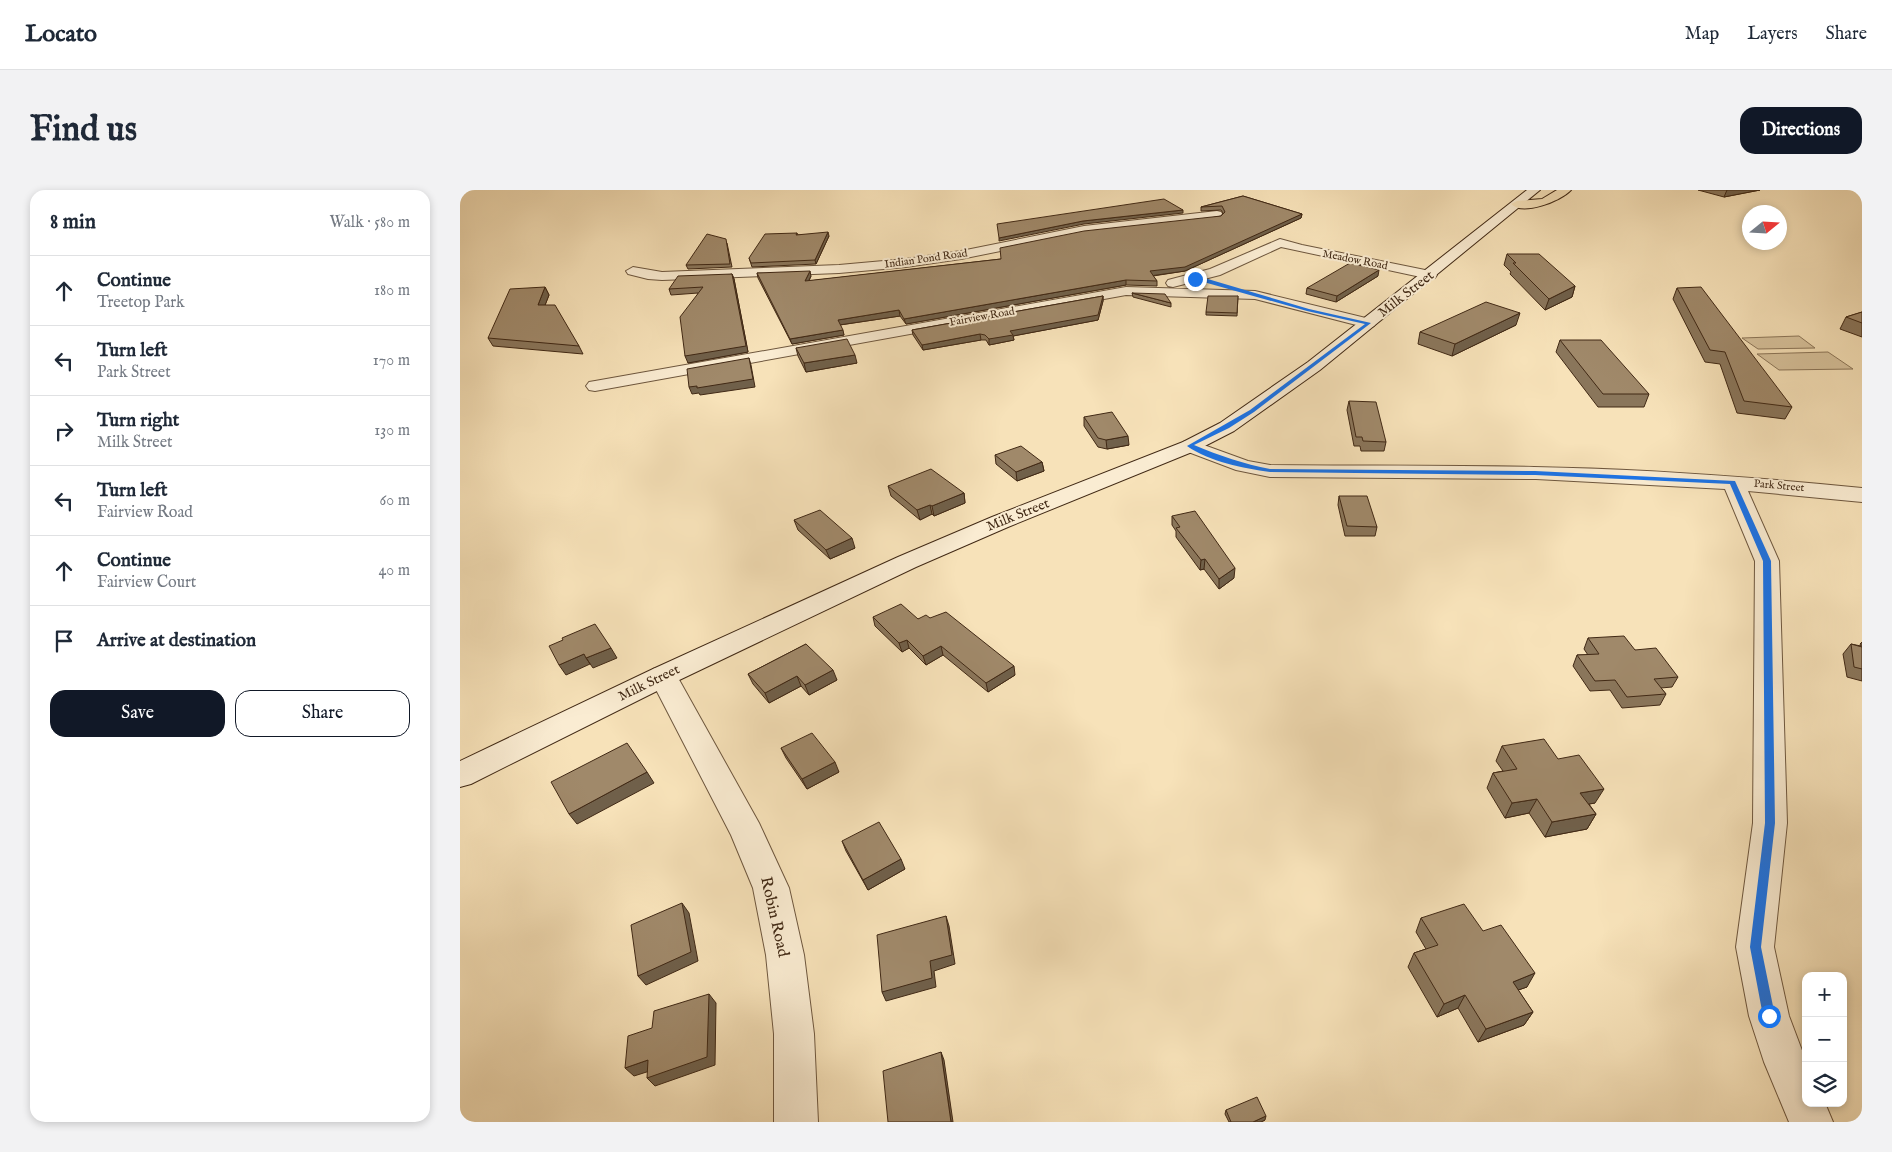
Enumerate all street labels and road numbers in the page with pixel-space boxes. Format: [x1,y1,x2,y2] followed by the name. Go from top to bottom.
[884,246,968,272] street label: Indian Pond Road
[1321,247,1389,273] street label: Meadow Road
[1374,266,1438,321] street label: Milk Street
[948,304,1016,330] street label: Fairview Road
[1753,477,1805,495] street label: Park Street
[984,494,1052,536] street label: Milk Street
[615,660,683,706] street label: Milk Street
[755,875,793,959] street label: Robin Road

